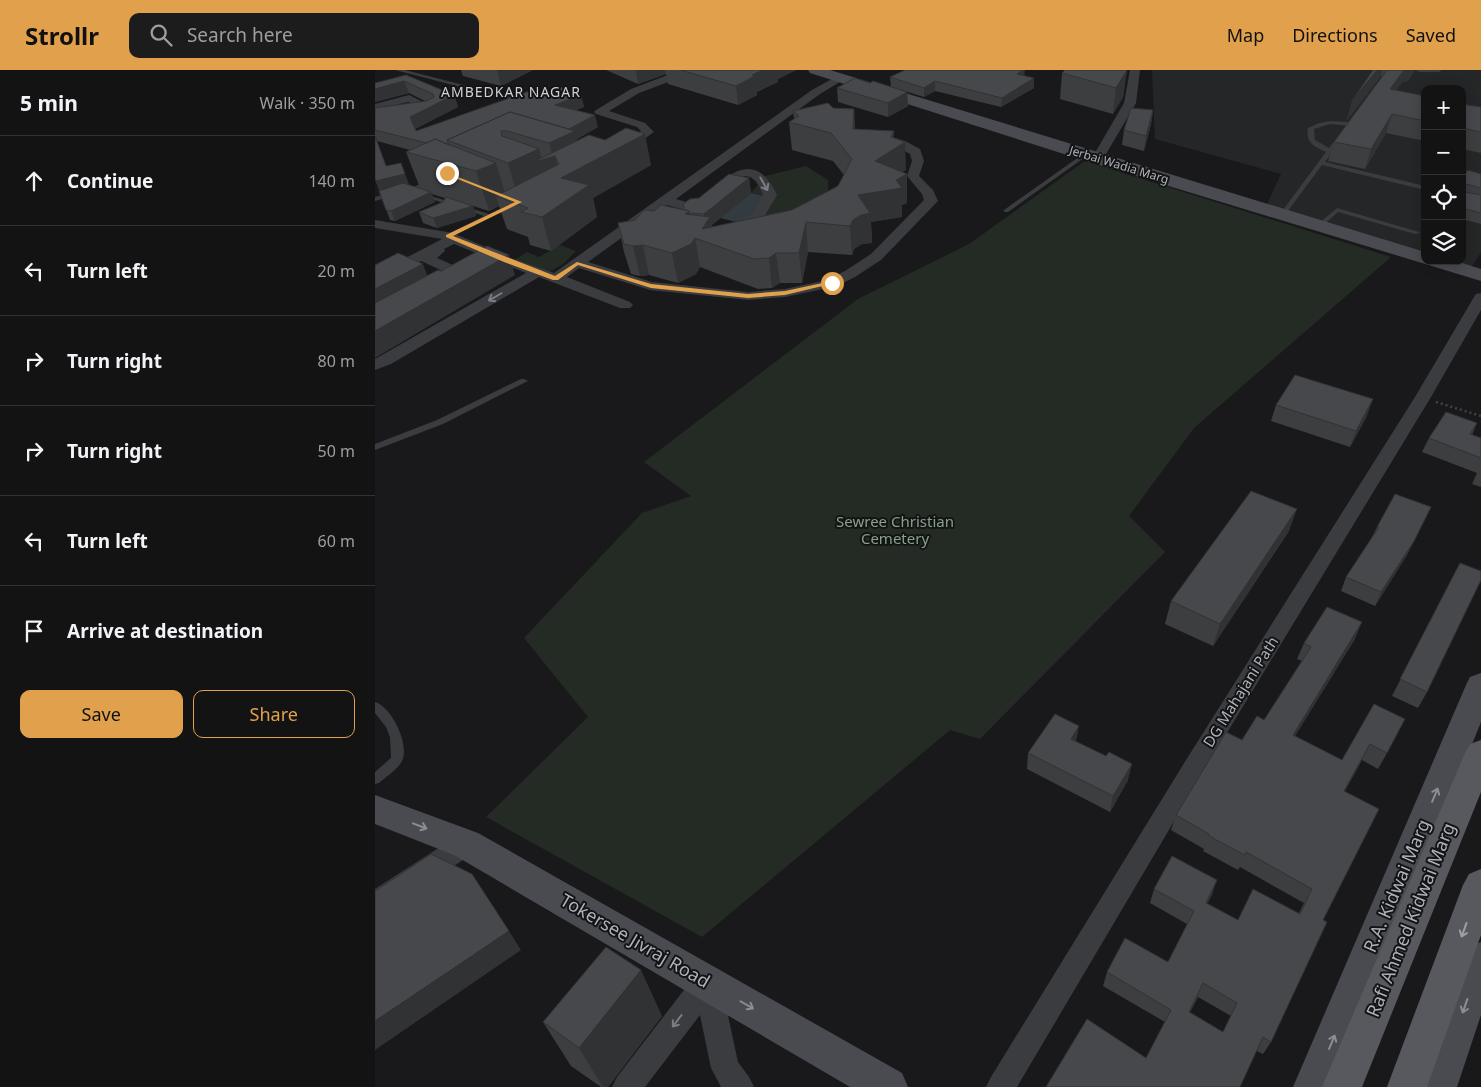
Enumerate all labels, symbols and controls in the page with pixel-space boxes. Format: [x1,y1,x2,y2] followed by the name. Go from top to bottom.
[129,13,479,58] search box
[25,19,99,52] text: Strollr
[147,21,175,49] icon: search
[187,22,293,48] text: Search here
[1227,23,1264,47] text: Map
[1292,23,1378,47] text: Directions
[1406,23,1456,47] text: Saved
[441,82,581,101] district label: AMBEDKAR NAGAR
[1421,85,1466,265] map controls
[1421,85,1466,130] button: +
[20,89,78,117] text: 5 min
[260,92,355,114] text: Walk · 350 m
[1421,130,1466,175] button: −
[1066,141,1171,188] street label: Jerbai Wadia Marg
[436,162,459,185] route end
[20,167,48,195] icon: ahead
[67,168,153,194] text: Continue
[308,170,355,192] text: 140 m
[1421,175,1466,220] button: locate
[760,177,770,191] one-way arrow
[1421,220,1466,265] button: layers
[20,257,48,285] icon: left
[67,258,148,284] text: Turn left
[318,260,355,282] text: 20 m
[821,272,844,295] route start
[489,292,503,302] one-way arrow
[20,347,48,375] icon: right
[67,348,162,374] text: Turn right
[318,350,355,372] text: 80 m
[20,437,48,465] icon: right
[67,438,162,464] text: Turn right
[318,440,355,462] text: 50 m
[836,511,954,548] park label: Sewree Christian Cemetery
[20,527,48,555] icon: left
[67,528,148,554] text: Turn left
[318,530,355,552] text: 60 m
[20,617,48,645] icon: arrive
[67,618,263,644] text: Arrive at destination
[1198,632,1282,751] street label: DG Mahajani Path
[20,690,183,738] button: Save
[193,690,355,738] button: Share
[1431,788,1440,803] one-way arrow
[1357,815,1435,956] street label: R.A. Kidwai Marg
[1360,819,1460,1020] street label: Rafi Ahmed Kidwai Marg
[413,823,428,832] one-way arrow
[556,888,715,993] street label: Tokersee Jivraj Road
[1459,922,1468,938] one-way arrow
[1460,998,1469,1013] one-way arrow
[739,1001,753,1011] one-way arrow
[672,1014,683,1027] one-way arrow
[1327,1035,1337,1050] one-way arrow

